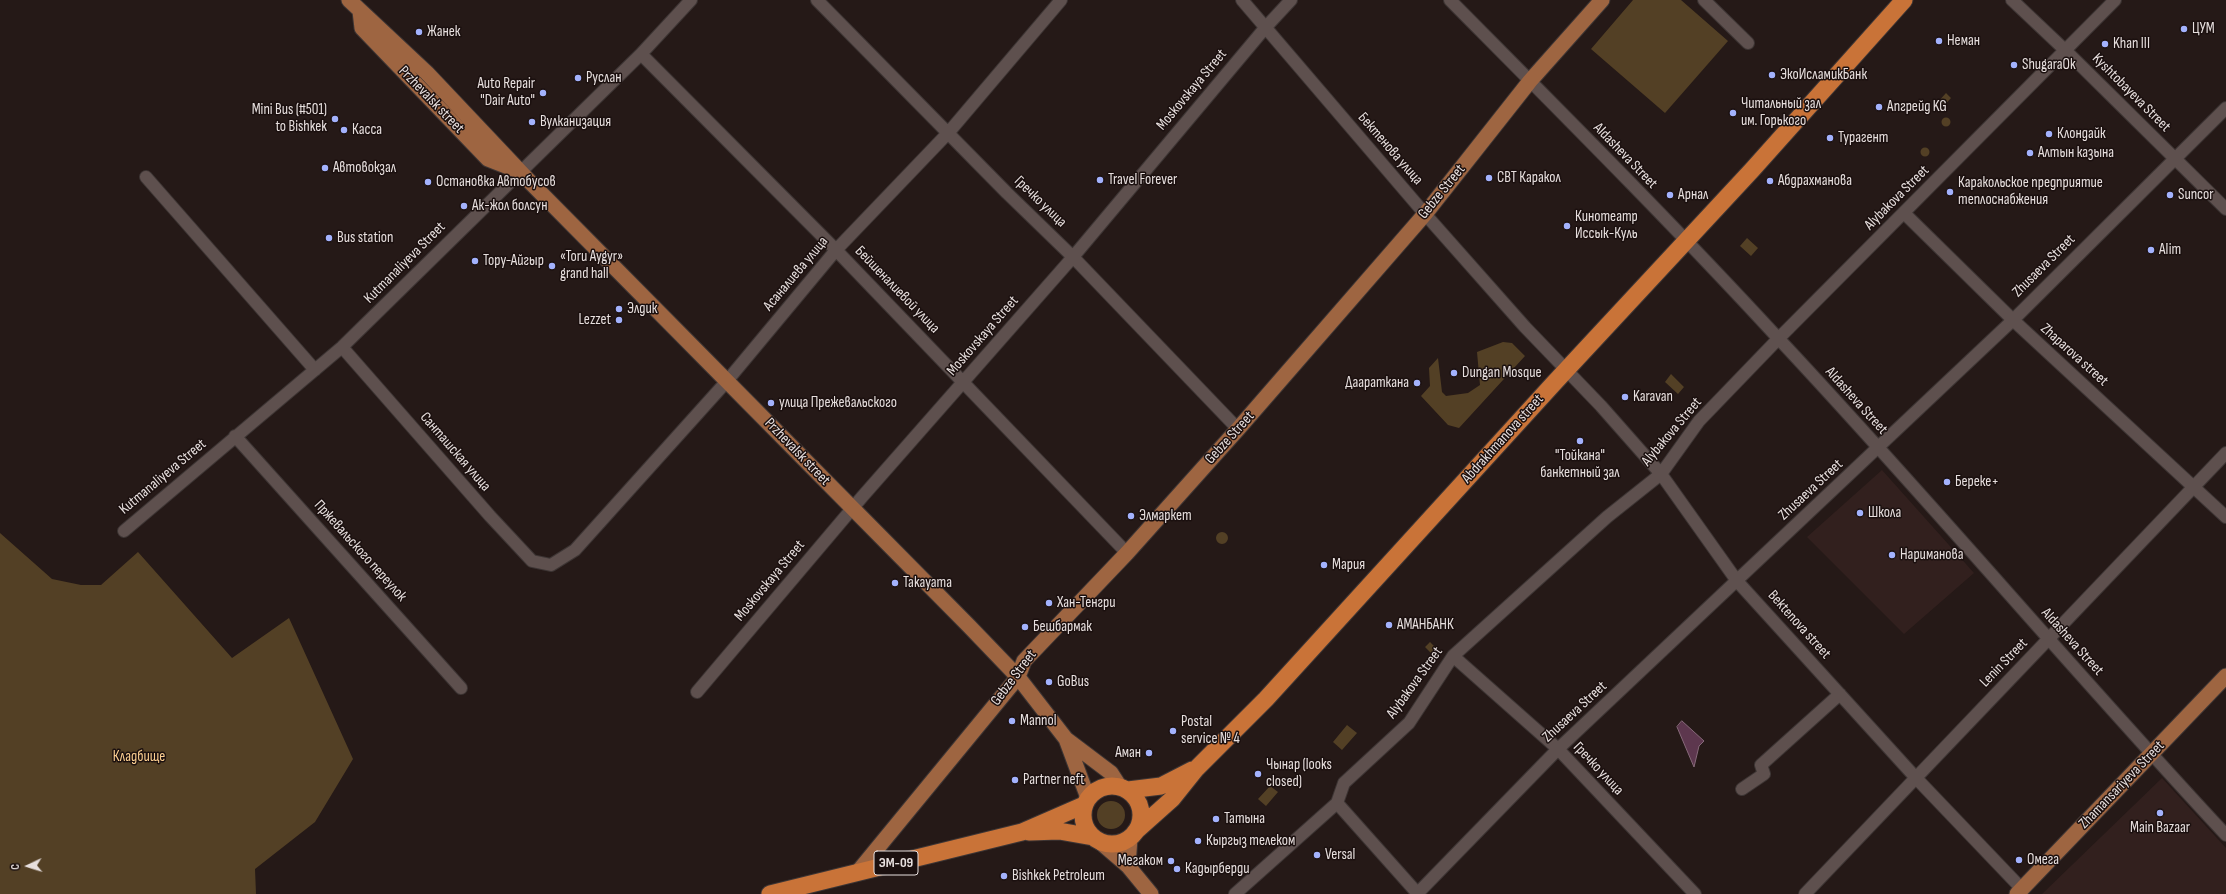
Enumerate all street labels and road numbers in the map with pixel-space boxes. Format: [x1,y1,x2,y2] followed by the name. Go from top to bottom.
[1153,46,1231,134] street label: Moskovskaya Street
[2088,50,2174,136] street label: Kyshtobayeva Street
[394,63,468,137] street label: Przhevalsk street
[1354,109,1426,189] street label: Бектенова улица
[1589,119,1661,193] street label: Aldasheva Street
[1415,161,1469,223] street label: Gebze Street
[1861,162,1933,234] street label: Alybakova Street
[1010,173,1070,231] street label: Гречко улица
[360,218,450,308] street label: Kutmanaliyeva Street
[2009,231,2079,301] street label: Zhusaeva Street
[760,233,832,315] street label: Асаналиева улица
[851,243,943,337] street label: Бейшеналиевой улица
[943,292,1023,380] street label: Moskovskaya Street
[2036,320,2112,390] street label: Zhaparova street
[1821,364,1891,438] street label: Aldasheva Street
[1458,391,1548,487] street label: Abdrakhmanova street
[1638,394,1706,470] street label: Alybakova Street
[1202,408,1258,468] street label: Gebze Street
[416,409,494,495] street label: Санташская улица
[760,415,834,489] street label: Przhevalsk street
[116,435,210,519] street label: Kutmanaliyeva Street
[1775,456,1847,524] street label: Zhusaeva Street
[310,497,410,605] street label: Пржевальского переулок
[731,537,809,625] street label: Moskovskaya Street
[1764,587,1834,663] street label: Bektenova street
[2037,605,2107,679] street label: Aldasheva Street
[1976,635,2032,691] street label: Lenin Street
[1383,644,1447,722] street label: Alybakova Street
[987,647,1041,709] street label: Gebze Street
[1539,678,1611,746] street label: Zhusaeva Street
[2075,737,2169,833] street label: Zhamansariyeva Street
[1569,739,1627,799] street label: Гречко улица
[874,851,918,875] road number: ЭМ-09

